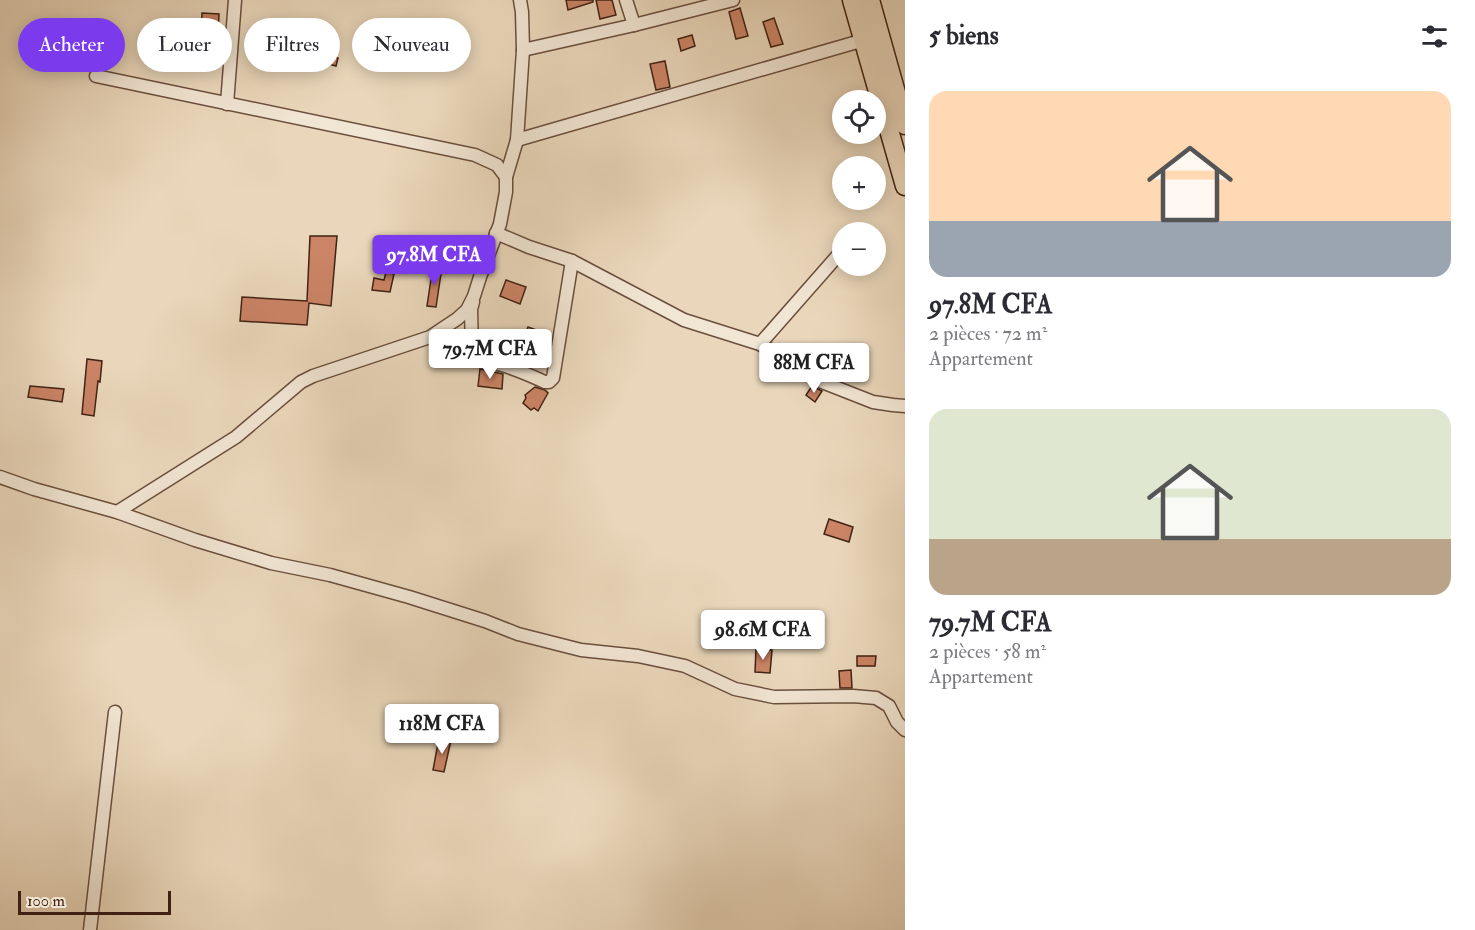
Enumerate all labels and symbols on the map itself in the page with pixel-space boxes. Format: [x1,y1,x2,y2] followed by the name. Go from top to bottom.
[365,235,503,286] pin: 97.8M CFA
[421,329,559,380] pin: 79.7M CFA
[759,343,869,394] pin: 88M CFA
[694,610,832,661] pin: 98.6M CFA
[380,704,504,755] pin: 118M CFA
[18,888,171,916] scale bar

